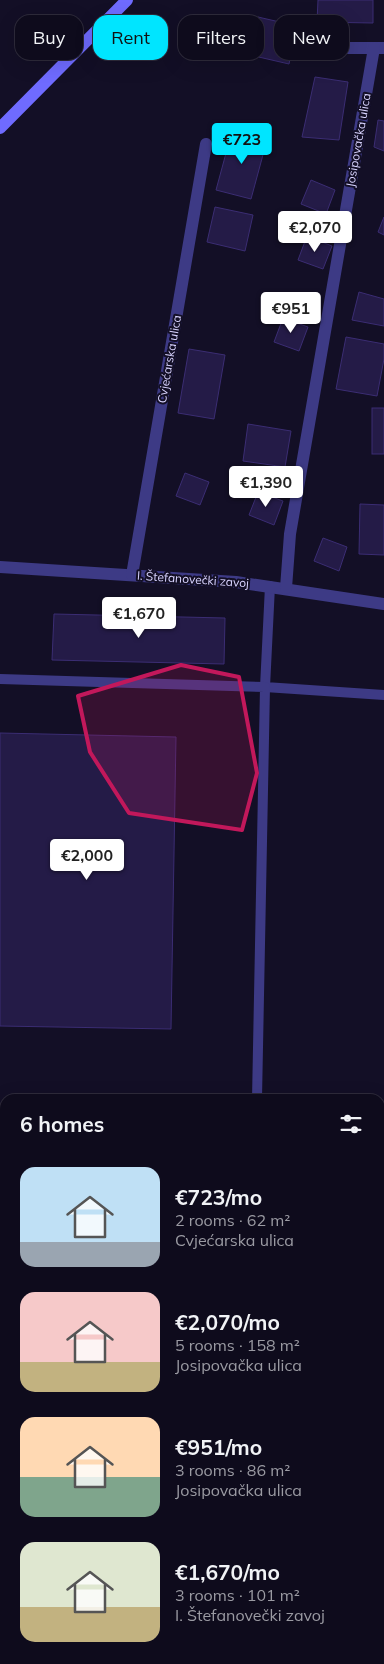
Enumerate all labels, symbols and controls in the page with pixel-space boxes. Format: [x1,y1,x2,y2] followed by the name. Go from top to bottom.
[15,15,83,60] chip: Buy
[93,15,168,60] chip: Rent
[178,15,264,60] chip: Filters
[274,15,349,60] chip: New
[342,92,374,188] street label: Josipovačka ulica
[212,122,272,165] pin: €723
[223,129,261,149] text: €723
[274,210,356,253] pin: €2,070
[289,217,341,237] text: €2,070
[261,292,321,334] pin: €951
[272,298,310,318] text: €951
[154,314,184,404] street label: Cvjećarska ulica
[225,466,307,508] pin: €1,390
[240,472,292,492] text: €1,390
[136,568,250,590] street label: I. Štefanovečki zavoj
[98,596,180,639] pin: €1,670
[113,603,165,623] text: €1,670
[46,838,128,881] pin: €2,000
[61,845,113,865] text: €2,000
[337,1110,365,1138] icon: filters
[20,1111,104,1137] text: 6 homes
[175,1184,262,1210] text: €723/mo
[60,1187,120,1247] icon: home
[175,1210,290,1230] text: 2 rooms · 62 m²
[175,1230,294,1250] text: Cvjećarska ulica
[175,1309,280,1335] text: €2,070/mo
[60,1312,120,1372] icon: home
[175,1335,300,1355] text: 5 rooms · 158 m²
[175,1355,302,1375] text: Josipovačka ulica
[175,1434,262,1460] text: €951/mo
[60,1437,120,1497] icon: home
[175,1460,290,1480] text: 3 rooms · 86 m²
[175,1480,302,1500] text: Josipovačka ulica
[175,1559,280,1585] text: €1,670/mo
[60,1562,120,1622] icon: home
[175,1585,300,1605] text: 3 rooms · 101 m²
[175,1605,325,1625] text: I. Štefanovečki zavoj

